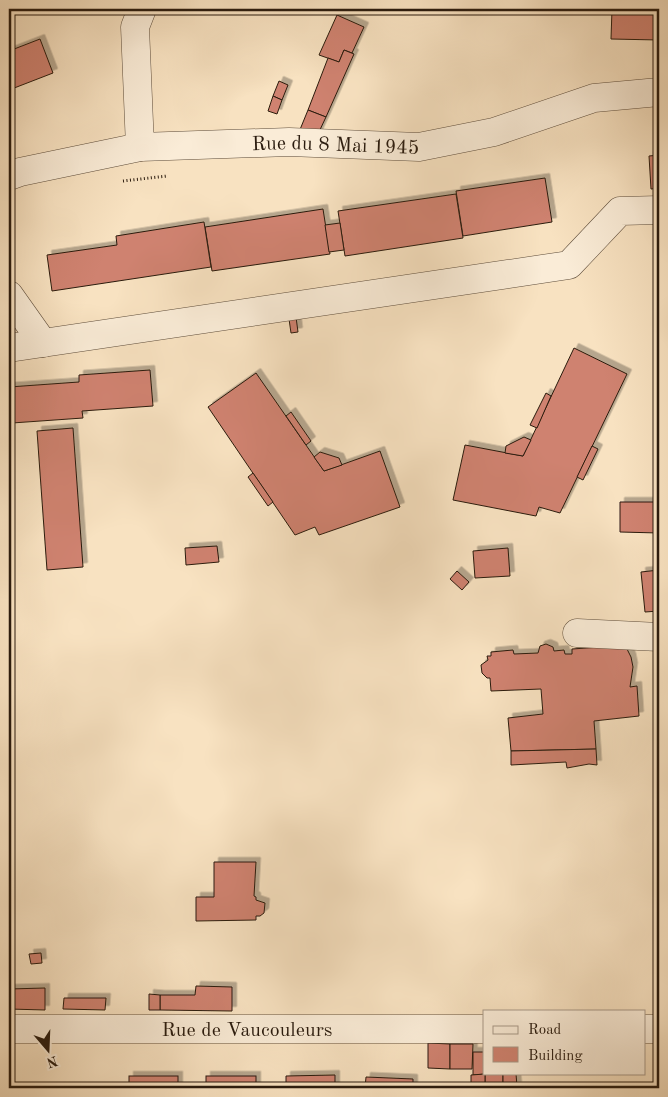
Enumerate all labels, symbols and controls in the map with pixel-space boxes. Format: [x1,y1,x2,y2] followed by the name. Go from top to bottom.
[251,134,420,159] street label: Rue du 8 Mai 1945
[483,1010,646,1074] legend
[161,1021,333,1041] street label: Rue de Vaucouleurs
[528,1023,562,1038] text: Road
[22,1024,72,1074] north arrow
[528,1049,583,1064] text: Building
[44,1053,59,1070] text: N

